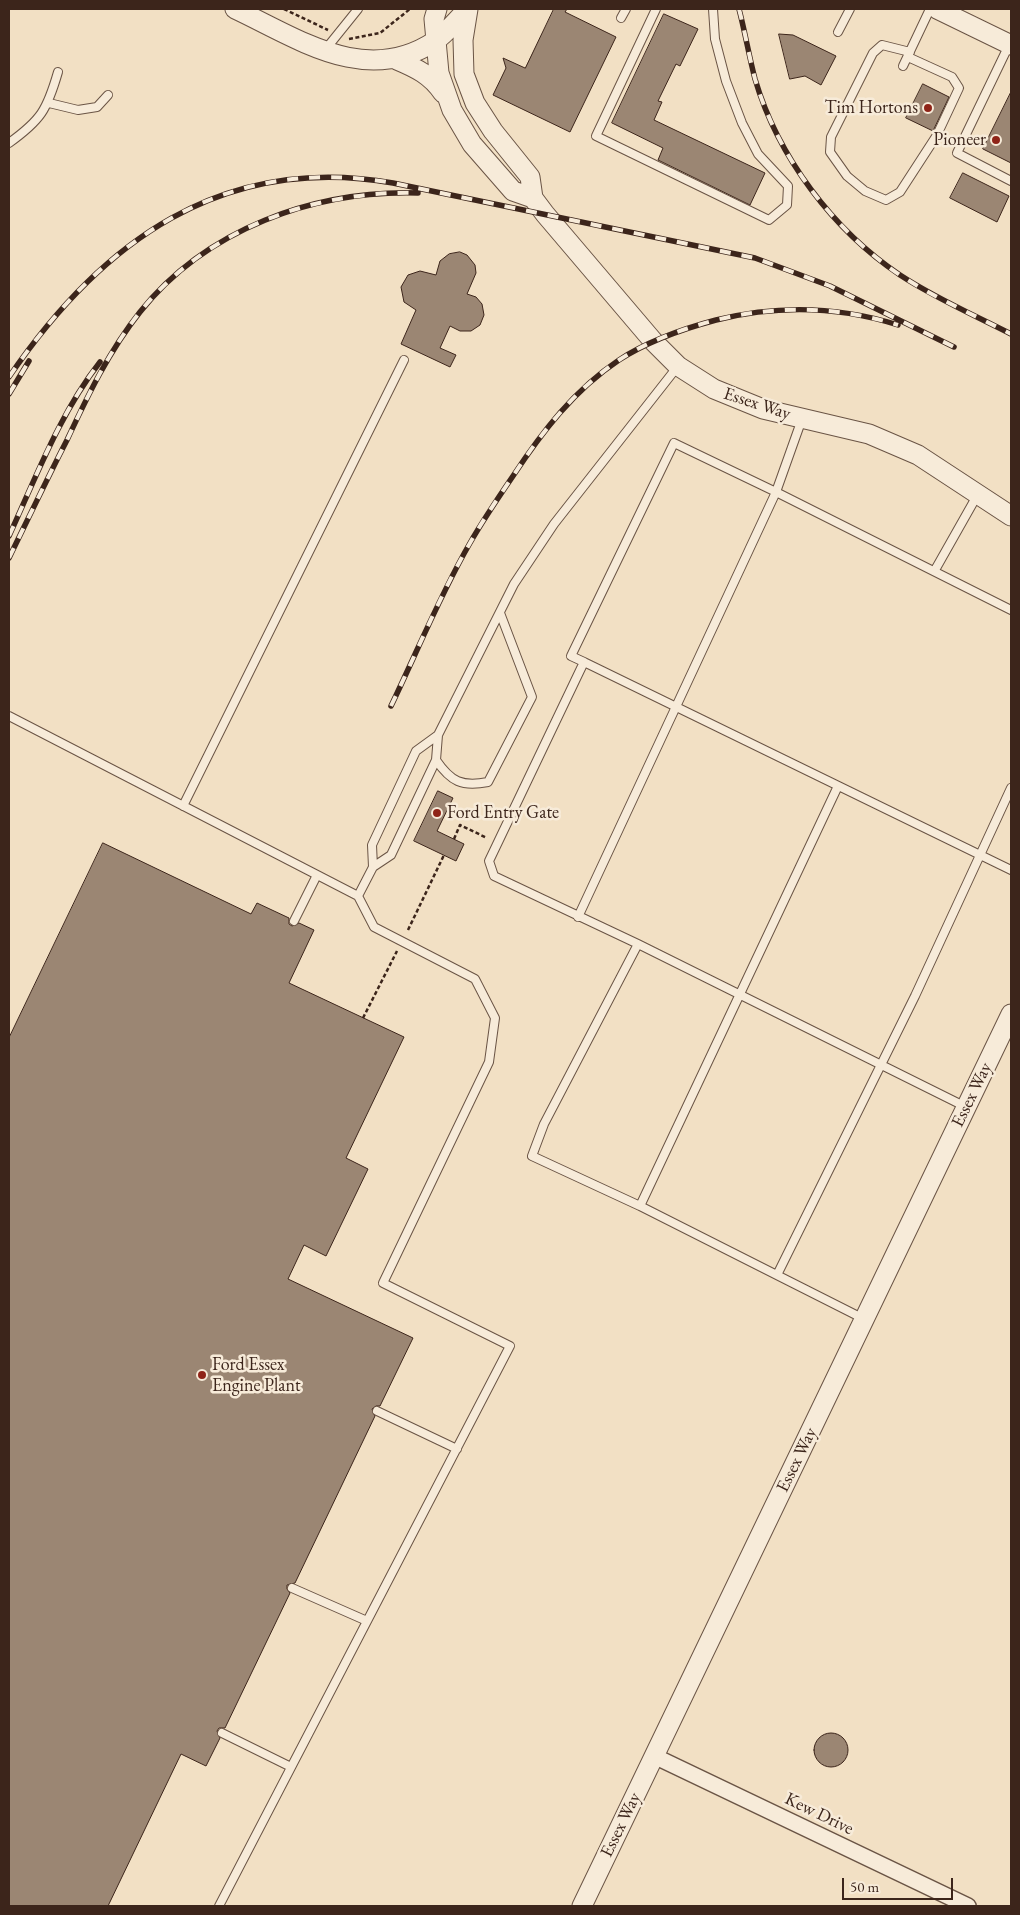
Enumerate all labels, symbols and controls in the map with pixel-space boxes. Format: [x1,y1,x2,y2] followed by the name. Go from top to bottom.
[825,97,918,119] place label: Tim Hortons
[922,102,934,114] marker: Tim Hortons
[933,129,986,151] place label: Pioneer
[990,134,1002,146] marker: Pioneer
[721,383,793,425] street label: Essex Way
[447,802,559,824] place label: Ford Entry Gate
[431,807,443,819] marker: Ford Entry Gate
[947,1059,997,1131] street label: Essex Way
[212,1354,301,1396] place label: Ford Essex Engine Plant
[196,1369,208,1381] marker: Ford Essex Engine Plant
[772,1424,822,1496] street label: Essex Way
[781,1788,857,1840] street label: Kew Drive
[596,1789,646,1861] street label: Essex Way
[845,1868,956,1900] scale bar
[850,1877,879,1896] text: 50 m

